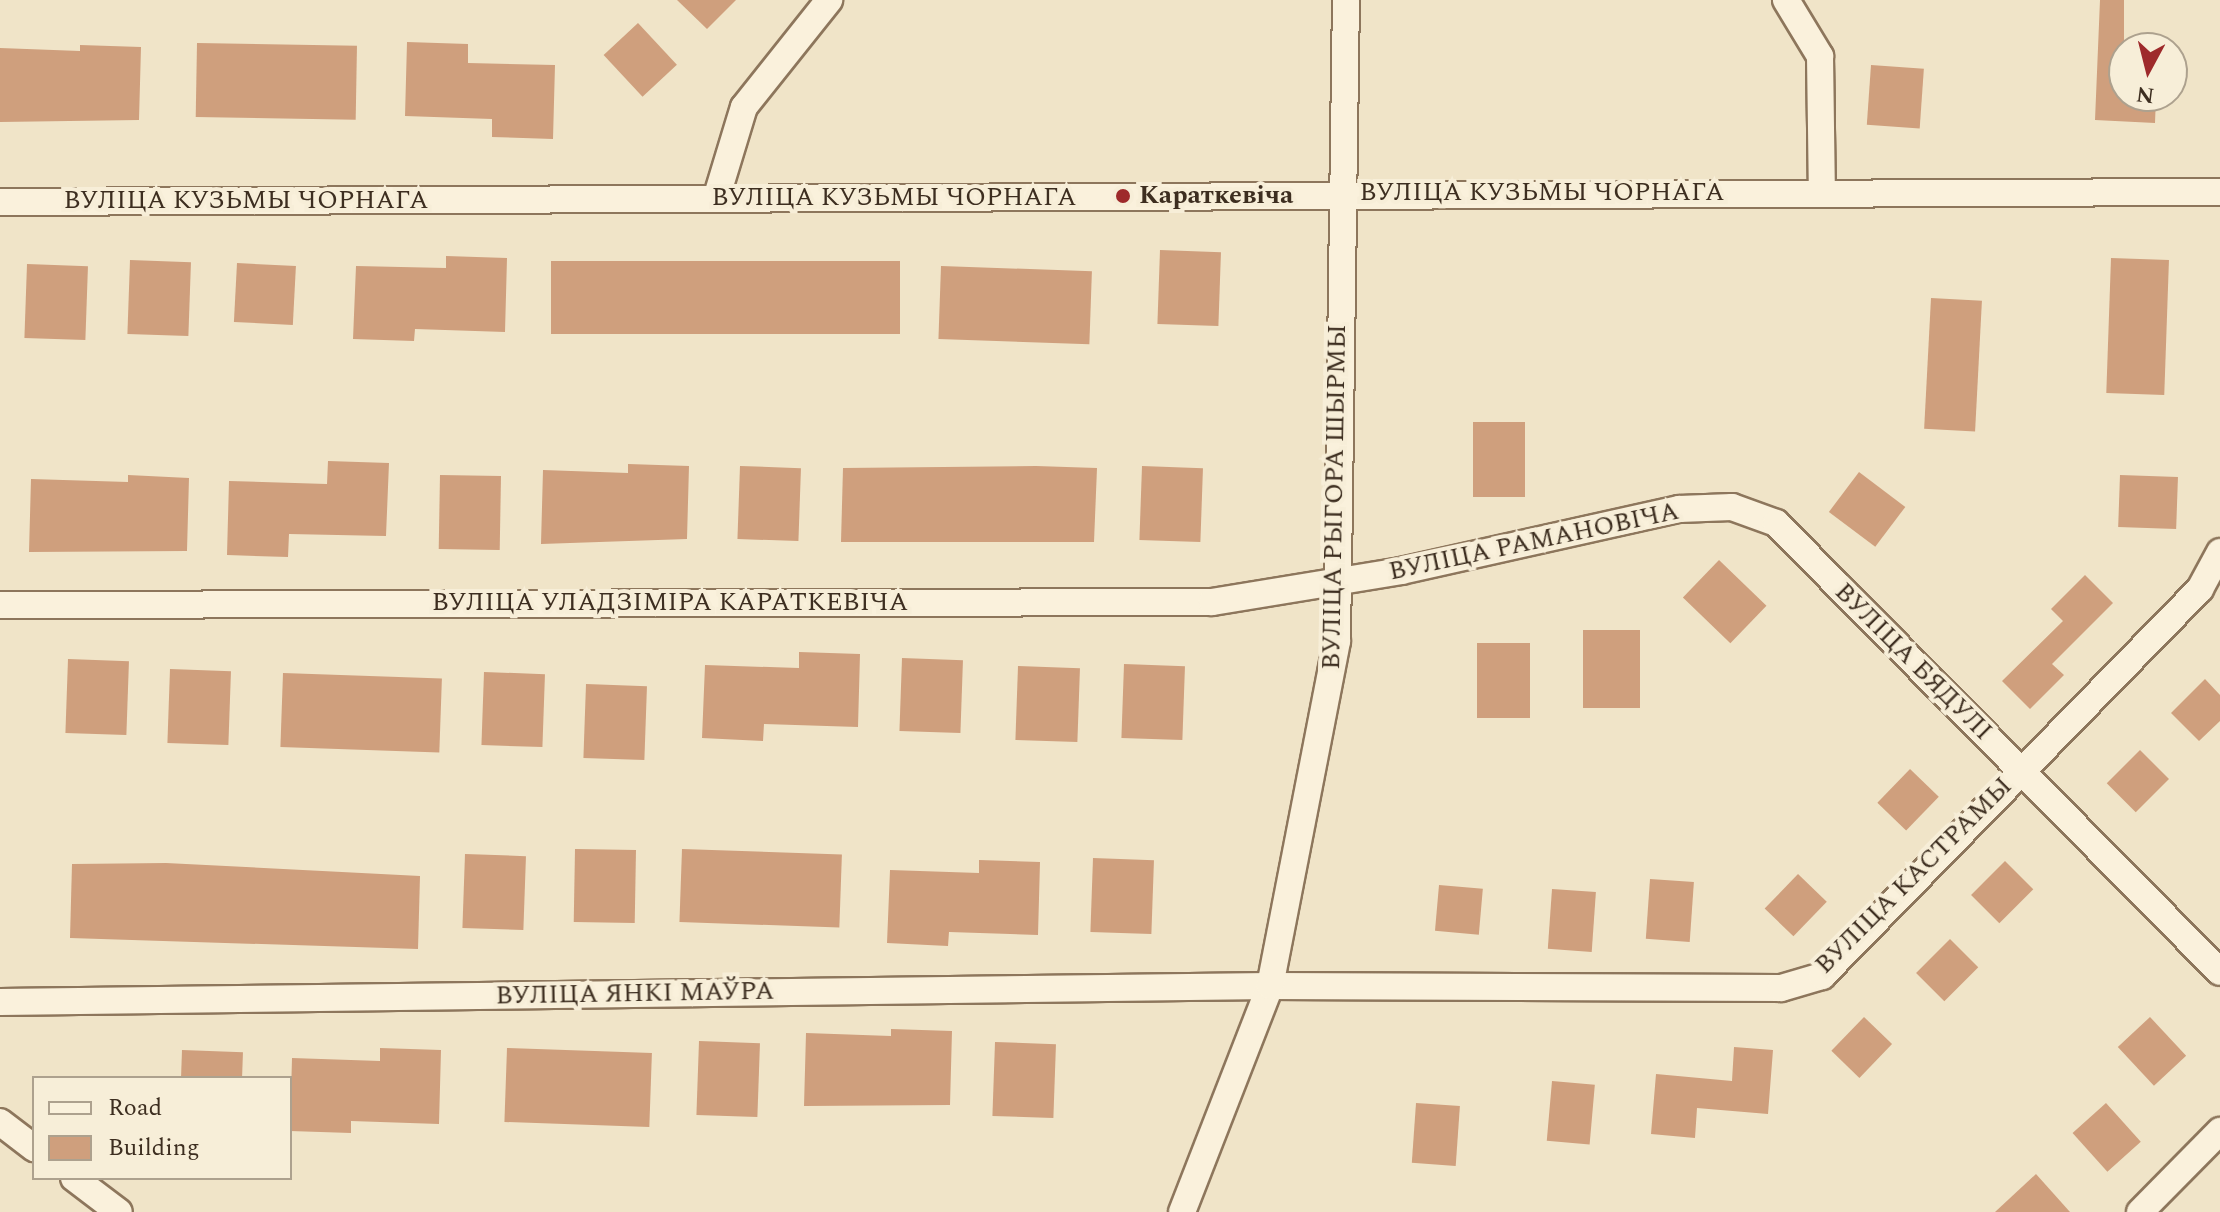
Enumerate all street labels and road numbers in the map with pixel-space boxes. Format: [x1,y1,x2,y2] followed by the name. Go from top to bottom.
[1360,177,1724,209] street label: ВУЛІЦА КУЗЬМЫ ЧОРНАГА
[712,182,1076,214] street label: ВУЛІЦА КУЗЬМЫ ЧОРНАГА
[64,185,428,217] street label: ВУЛІЦА КУЗЬМЫ ЧОРНАГА
[1316,324,1354,670] street label: ВУЛІЦА РЫГОРА ШЫРМЫ
[1386,496,1682,588] street label: ВУЛІЦА РАМАНОВІЧА
[1828,577,1998,747] street label: ВУЛІЦА БЯДУЛІ
[432,587,908,619] street label: ВУЛІЦА УЛАДЗІМІРА КАРАТКЕВІЧА
[1809,771,2019,981] street label: ВУЛІЦА КАСТРАМЫ
[495,976,775,1012] street label: ВУЛІЦА ЯНКІ МАЎРА

